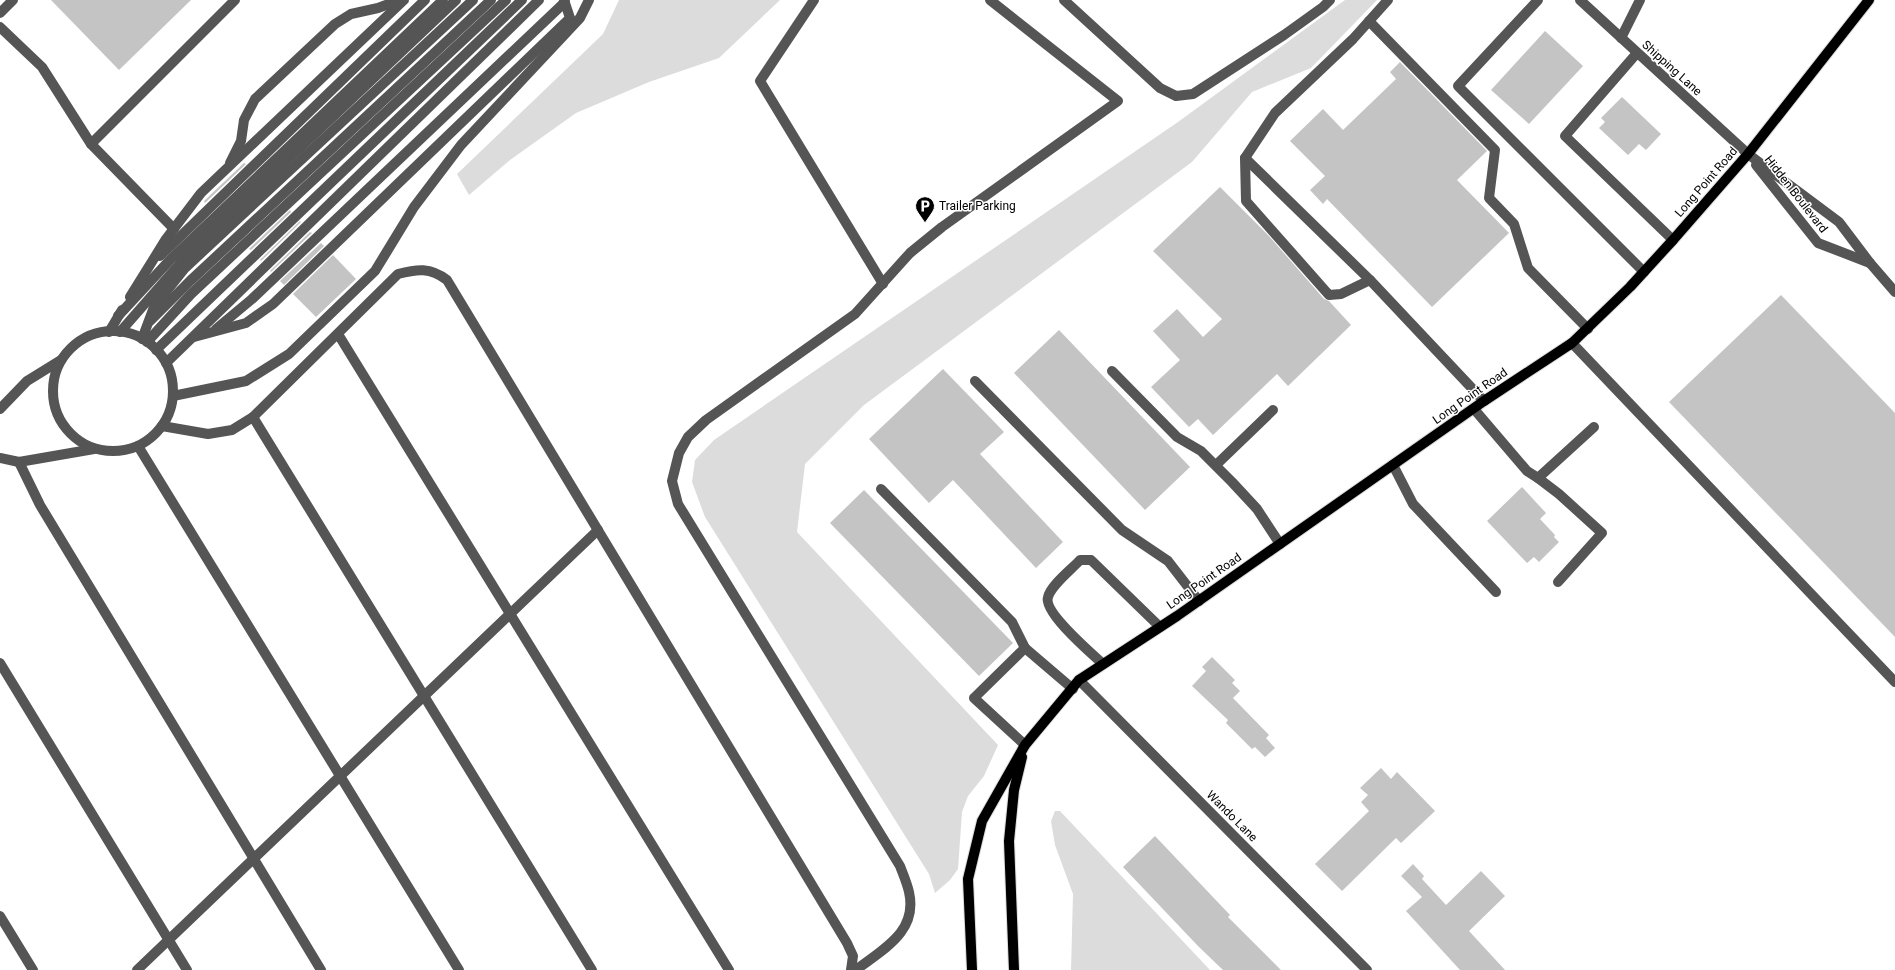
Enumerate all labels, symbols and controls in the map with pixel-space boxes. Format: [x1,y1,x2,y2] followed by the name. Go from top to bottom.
[1639,38,1705,98] street label: Shipping Lane
[1672,144,1740,220] street label: Long Point Road
[1762,153,1830,235] street label: Hidden Boulevard
[914,195,936,223] parking icon: Trailer Parking
[939,199,1016,213] place label: Trailer Parking
[1430,365,1510,427] street label: Long Point Road
[1164,550,1244,612] street label: Long Point Road
[1204,788,1260,844] street label: Wando Lane

